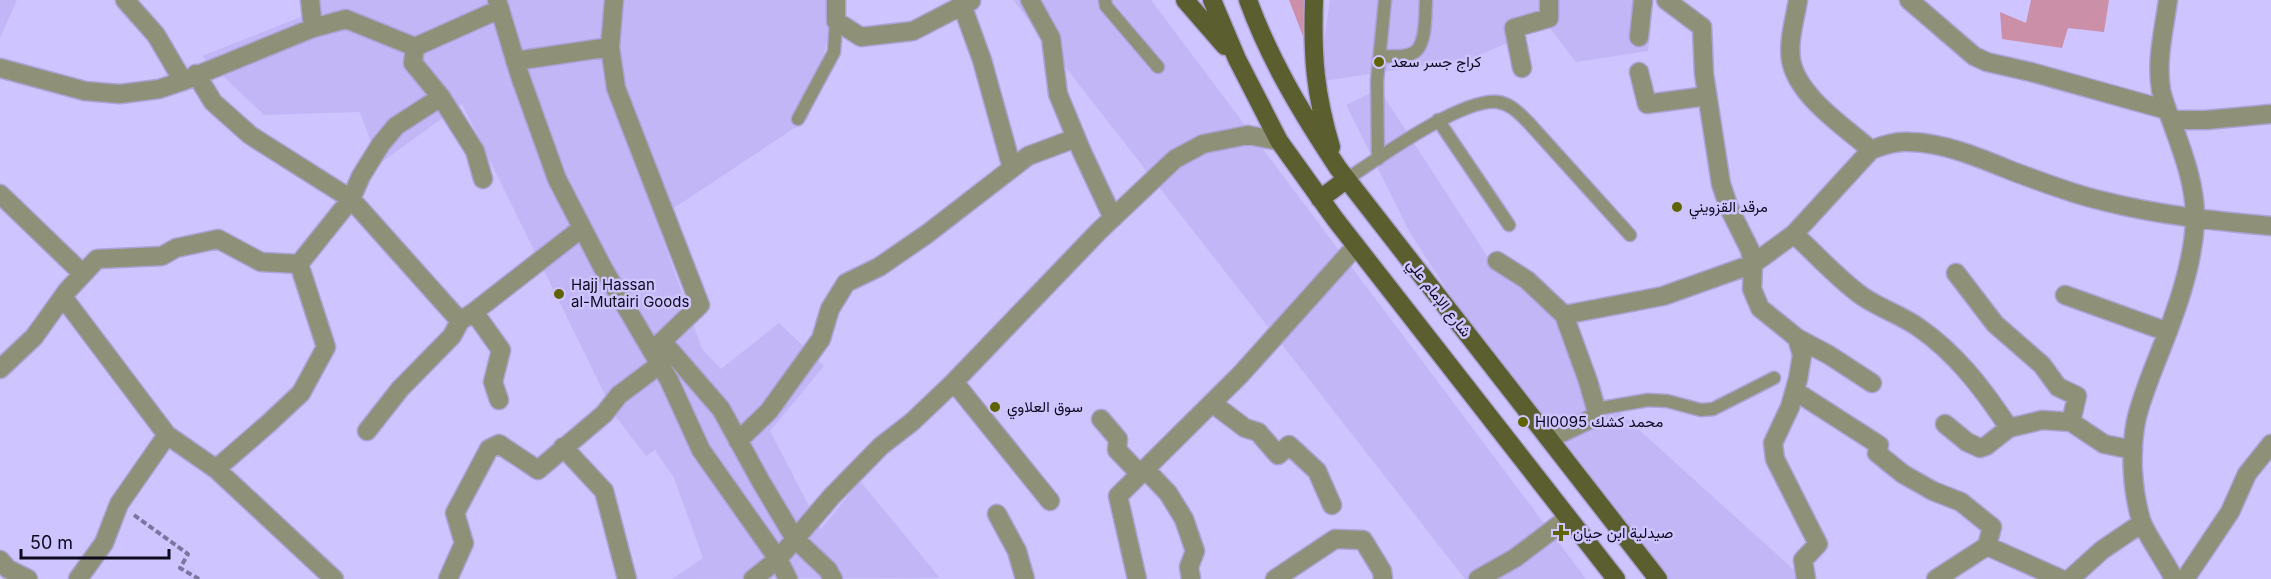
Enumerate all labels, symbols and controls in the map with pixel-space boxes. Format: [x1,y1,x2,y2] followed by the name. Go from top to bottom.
[1391,52,1482,73] place label: كراج جسر سعد
[1372,55,1386,69] marker: كراج جسر سعد
[1689,197,1768,220] place label: مرقد القزويني
[1670,200,1684,214] marker: مرقد القزويني
[1400,255,1476,343] street label: شارع الإمام علي
[571,275,690,311] place label: Hajj Hassan al-Mutairi Goods
[552,287,566,301] marker: Hajj Hassan al-Mutairi Goods
[1007,397,1083,420] place label: سوق العلاوي
[988,400,1002,414] marker: سوق العلاوي
[1535,412,1663,431] place label: Hl0095 محمد كشك
[1516,415,1530,429] marker: Hl0095 محمد كشك
[21,522,170,560] scale bar
[1573,523,1673,543] place label: صيدلية ابن حيان
[1554,526,1568,540] marker: صيدلية ابن حيان
[30,532,73,553] text: 50 m

